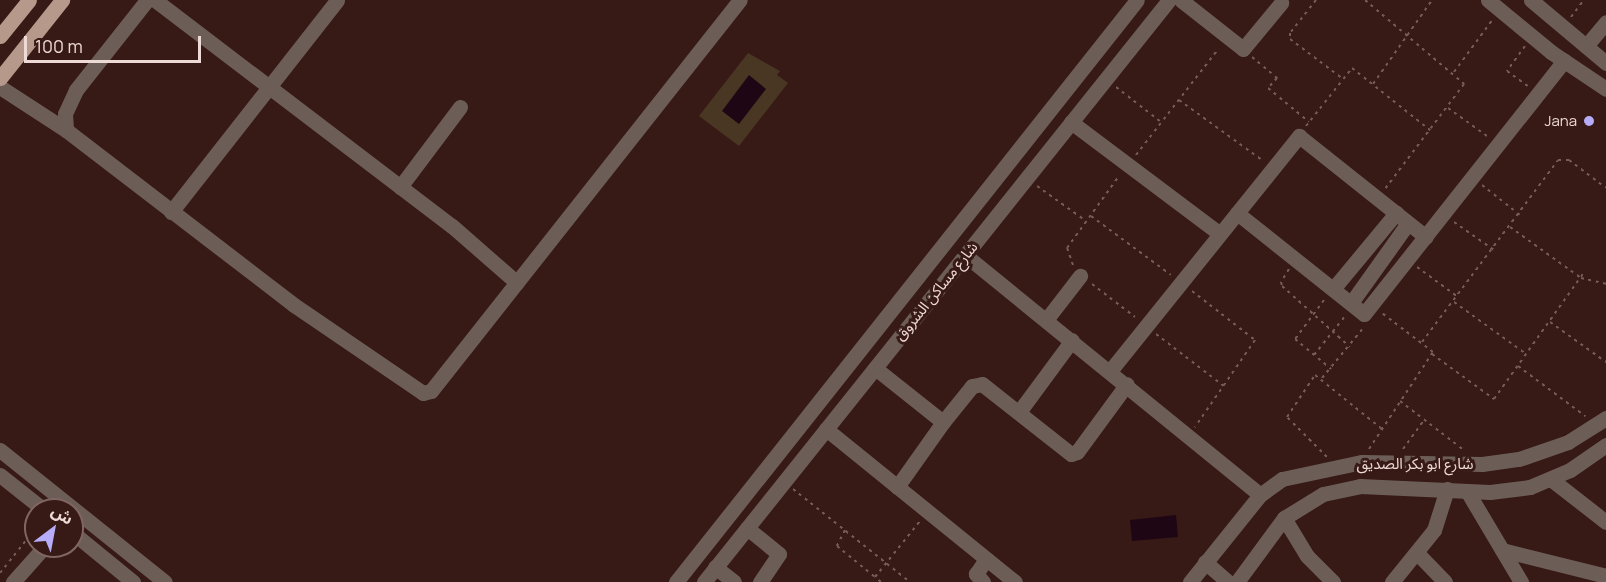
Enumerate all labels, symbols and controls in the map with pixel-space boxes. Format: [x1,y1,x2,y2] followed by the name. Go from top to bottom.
[27,24,204,62] scale bar
[35,34,83,58] text: 100 m
[1544,112,1577,130] place label: Jana
[1582,114,1596,128] marker: Jana
[891,238,981,344] street label: شارع مساكن الشروق
[1357,455,1473,473] street label: شارع ابو بكر الصديق
[24,498,84,558] north arrow
[47,499,78,530] text: ش

